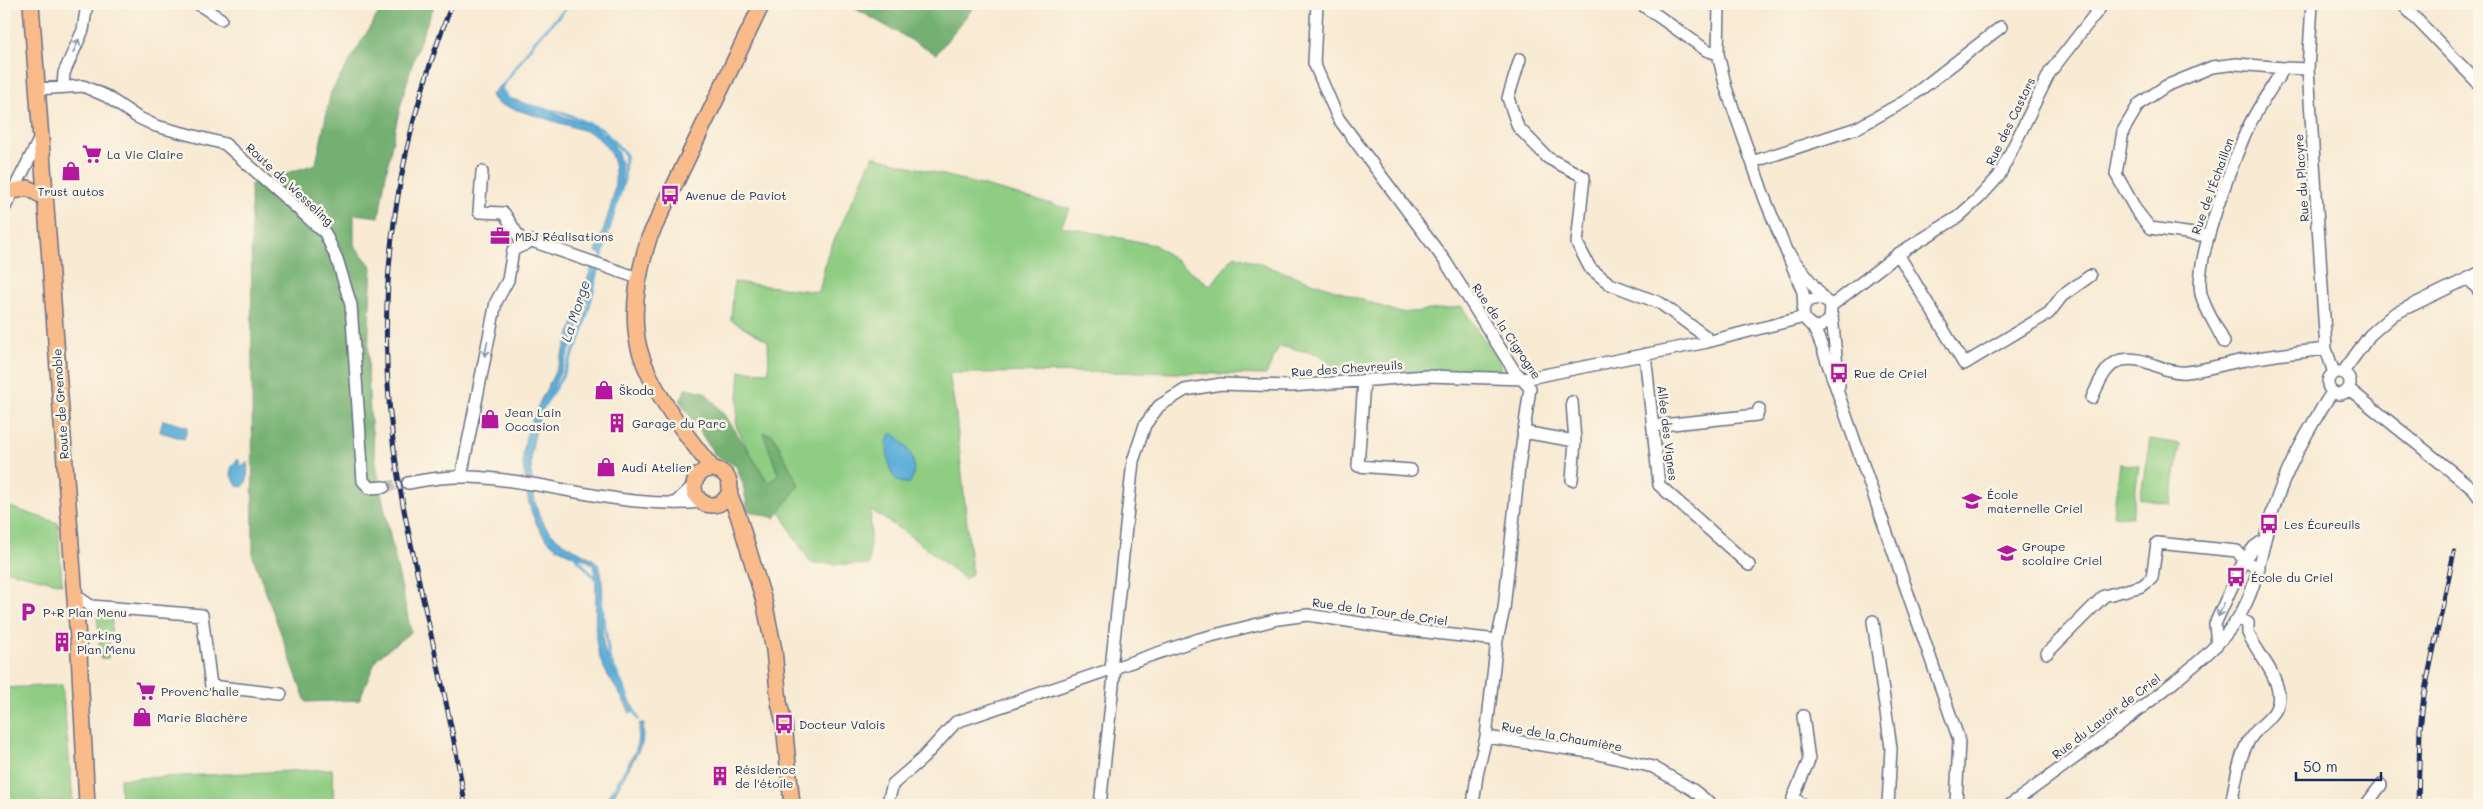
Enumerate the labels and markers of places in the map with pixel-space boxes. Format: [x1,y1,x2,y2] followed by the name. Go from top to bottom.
[81,143,103,165] supermarket icon: La Vie Claire
[107,146,183,162] place label: La Vie Claire
[60,160,82,182] shop icon: Trust autos
[38,183,104,199] place label: Trust autos
[659,184,681,206] bus stop icon: Avenue de Paviot
[685,187,786,203] place label: Avenue de Paviot
[489,225,511,247] office icon: MBJ Réalisations
[515,228,614,244] place label: MBJ Réalisations
[1828,362,1850,384] bus stop icon: Rue de Criel
[1854,365,1927,381] place label: Rue de Criel
[593,379,615,401] shop icon: Škoda
[619,382,654,398] place label: Škoda
[505,404,561,434] place label: Jean Lain Occasion
[479,408,501,430] shop icon: Jean Lain Occasion
[606,412,628,434] building icon: Garage du Parc
[632,415,726,431] place label: Garage du Parc
[595,456,617,478] shop icon: Audi Atelier
[621,459,692,475] place label: Audi Atelier
[1987,486,2083,516] place label: École maternelle Criel
[1961,490,1983,512] school or university icon: École maternelle Criel
[2258,513,2280,535] bus stop icon: Les Écureuils
[2284,516,2361,532] place label: Les Écureuils
[2022,538,2102,568] place label: Groupe scolaire Criel
[1996,542,2018,564] school or university icon: Groupe scolaire Criel
[2225,566,2247,588] bus stop icon: École du Criel
[2251,569,2333,585] place label: École du Criel
[17,601,39,623] parking icon: P+R Plan Menu
[43,604,127,620] place label: P+R Plan Menu
[77,627,136,657] place label: Parking Plan Menu
[51,631,73,653] building icon: Parking Plan Menu
[135,680,157,702] supermarket icon: Provenc'halle
[161,683,239,699] place label: Provenc'halle
[131,706,153,728] shop icon: Marie Blachère
[157,709,248,725] place label: Marie Blachère
[773,713,795,735] bus stop icon: Docteur Valois
[799,716,886,732] place label: Docteur Valois
[735,761,796,791] place label: Résidence de l'étoile
[709,765,731,787] building icon: Résidence de l'étoile

